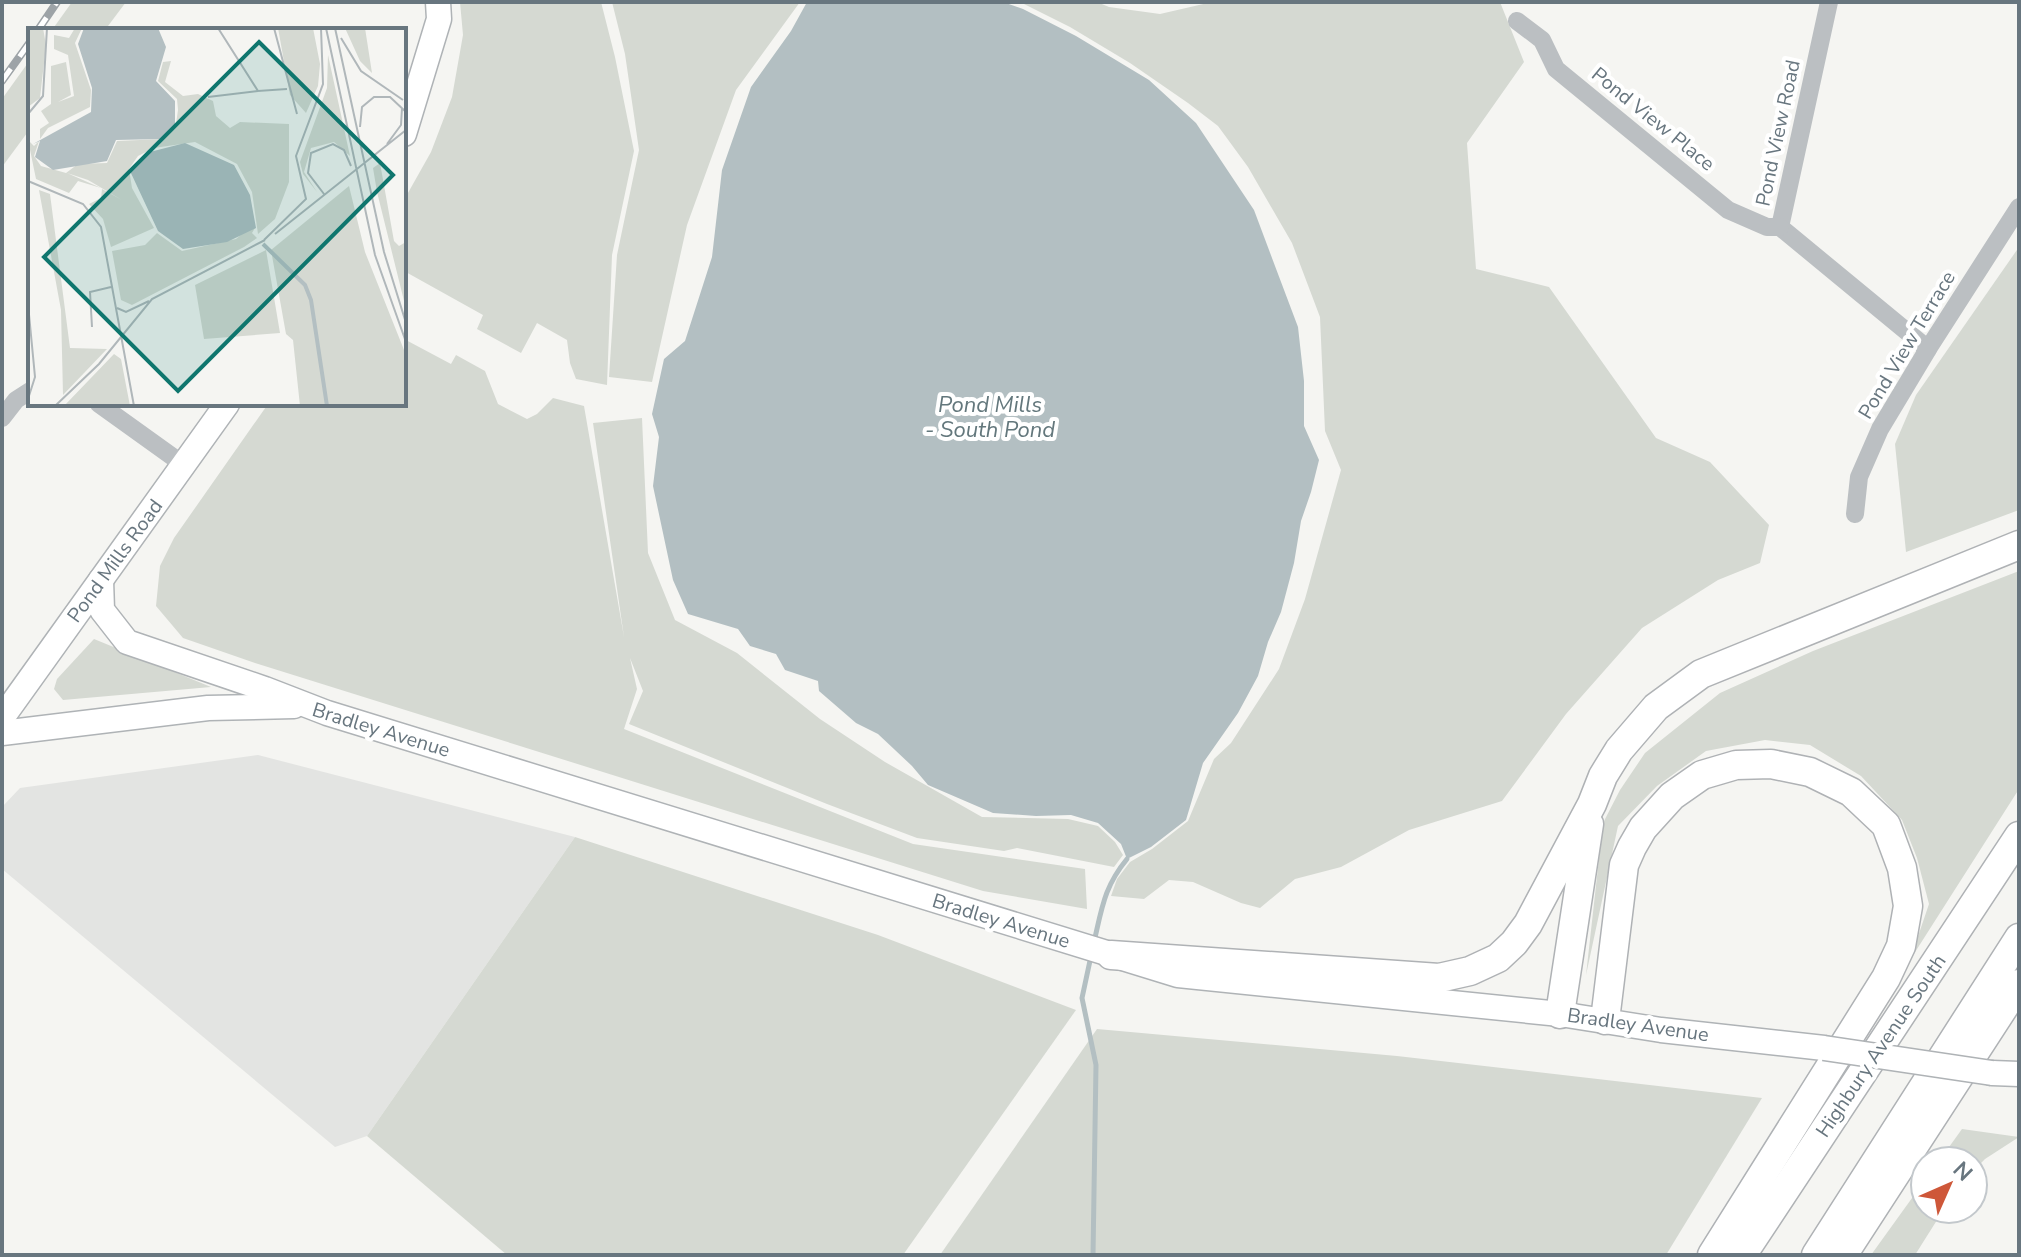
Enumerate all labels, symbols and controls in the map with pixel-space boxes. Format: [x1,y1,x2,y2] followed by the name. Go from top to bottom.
[28,28,406,406] inset map
[1749,57,1807,209] street label: Pond View Road
[1586,61,1720,177] street label: Pond View Place
[1852,266,1962,424] street label: Pond View Terrace
[925,390,1055,445] water label: Pond Mills - South Pond
[61,494,169,628] street label: Pond Mills Road
[309,696,453,764] street label: Bradley Avenue
[929,887,1073,955] street label: Bradley Avenue
[1810,949,1952,1143] street label: Highbury Avenue South
[1565,1002,1711,1048] street label: Bradley Avenue
[1909,1145,1989,1225] north arrow
[1946,1155,1979,1188] text: N

